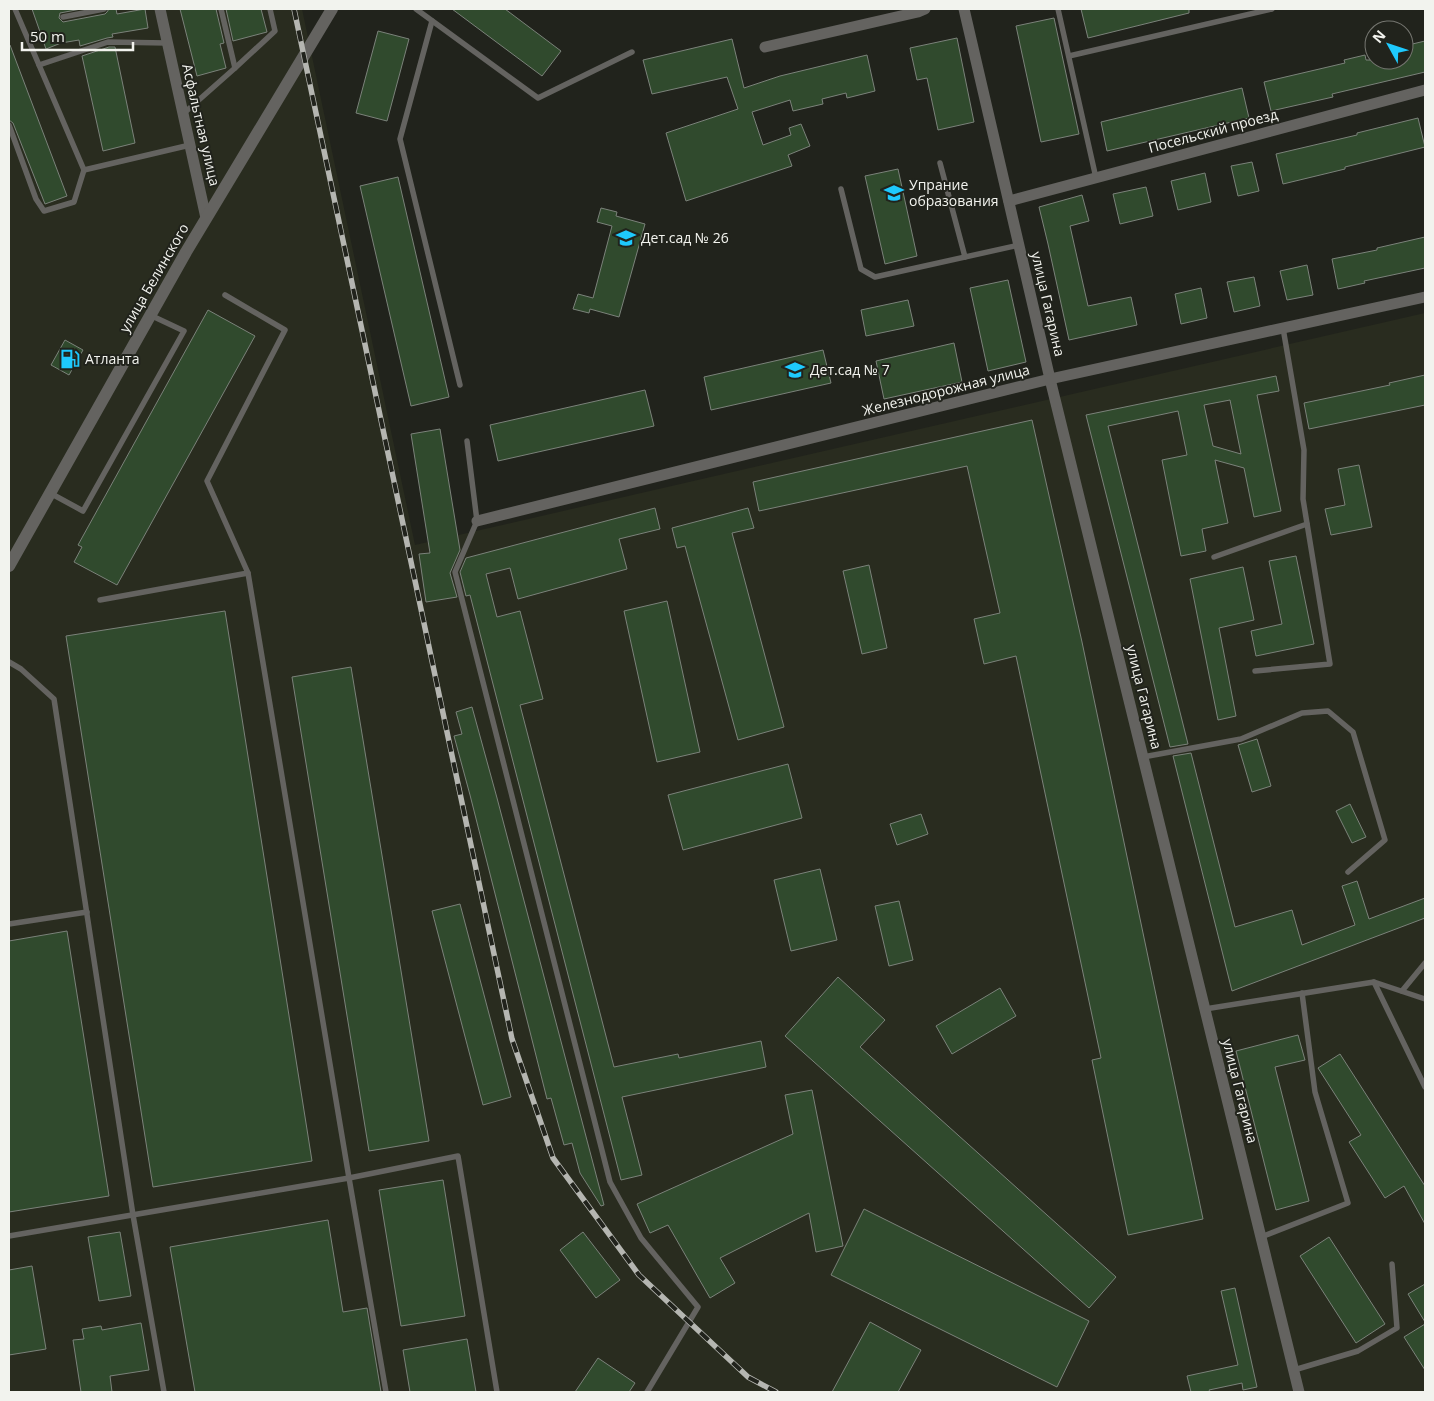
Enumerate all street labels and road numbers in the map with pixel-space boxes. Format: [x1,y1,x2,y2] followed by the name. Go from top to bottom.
[178,62,225,188] street label: Асфальтная улица
[1146,104,1280,157] street label: Посельский проезд
[115,220,193,336] street label: улица Белинского
[1027,250,1070,358] street label: улица Гагарина
[860,360,1032,420] street label: Железнодорожная улица
[1122,643,1167,751] street label: улица Гагарина
[1218,1037,1263,1145] street label: улица Гагарина

